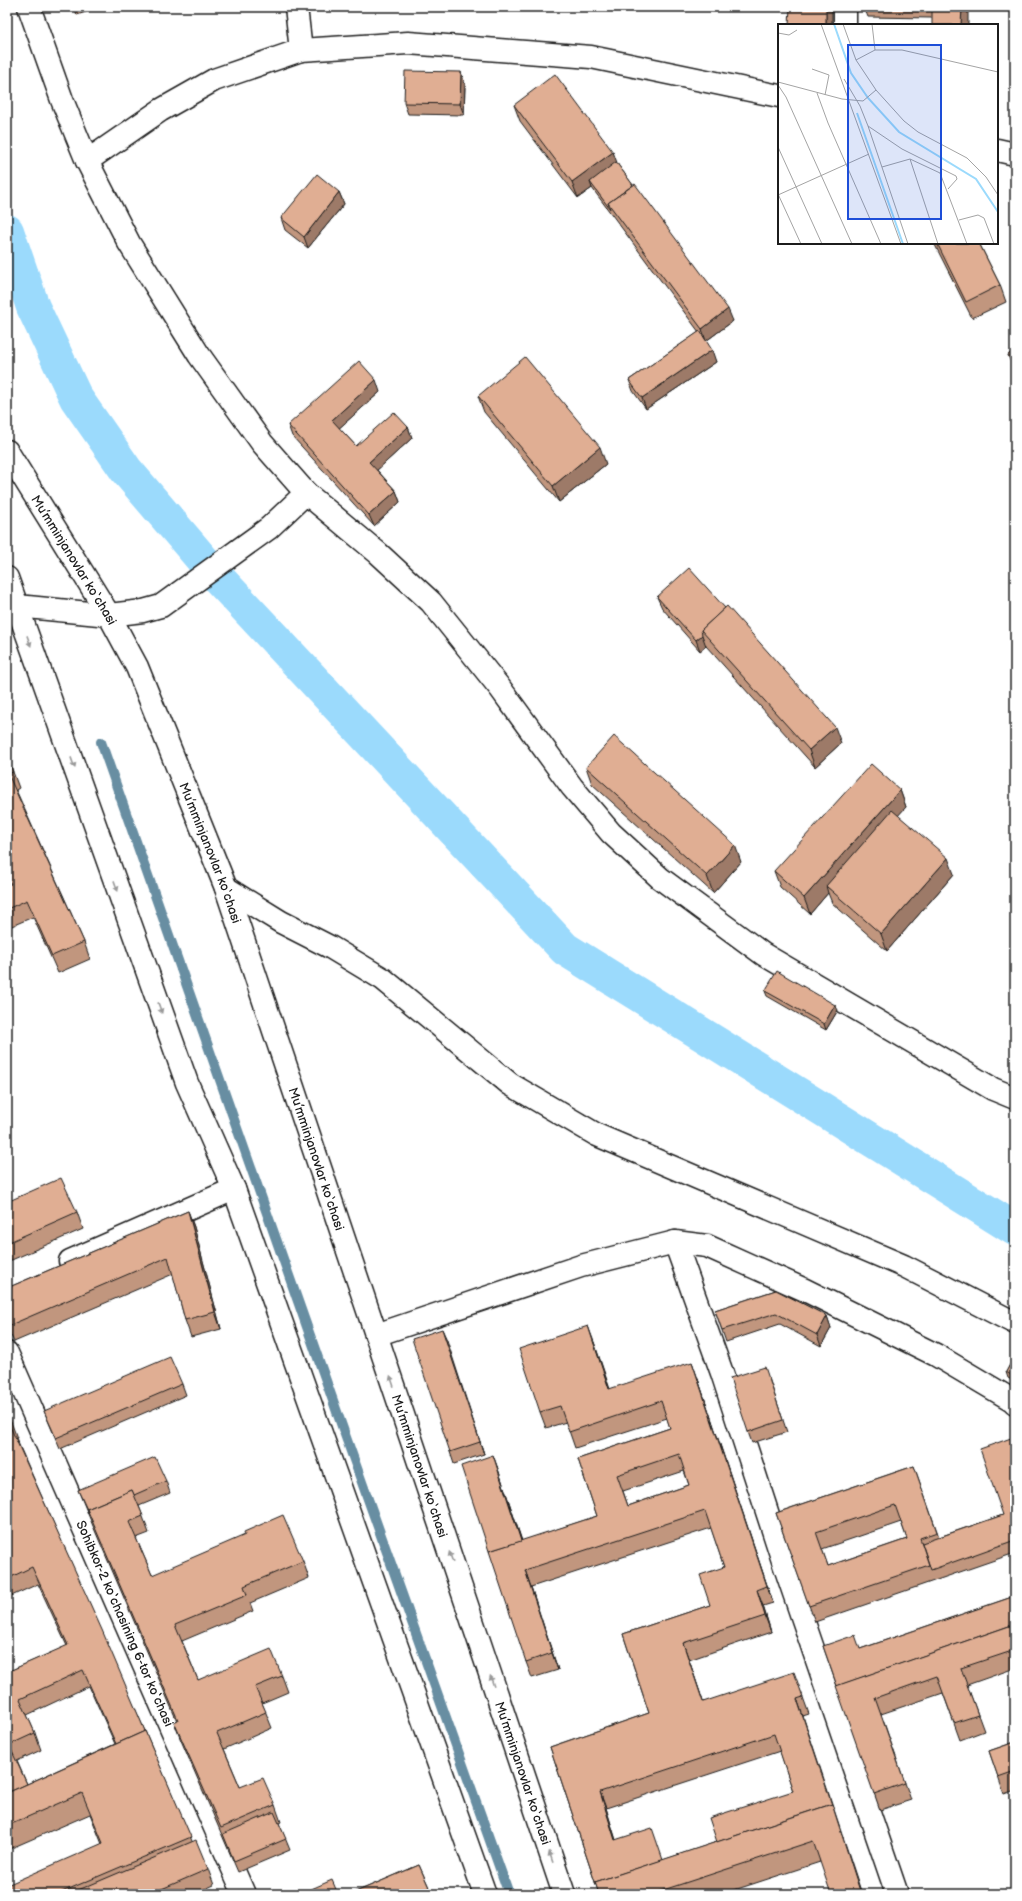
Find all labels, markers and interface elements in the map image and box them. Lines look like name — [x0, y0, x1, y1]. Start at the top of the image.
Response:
inset map — [778, 24, 998, 244]
street label: Mu’mminjanovlar ko‘chasi — [27, 492, 120, 628]
one-way arrow — [26, 635, 32, 647]
one-way arrow — [70, 758, 76, 770]
street label: Mu’mminjanovlar ko‘chasi — [175, 780, 244, 925]
one-way arrow — [114, 880, 120, 892]
one-way arrow — [157, 1003, 163, 1015]
street label: Mu’mminjanovlar ko‘chasi — [285, 1085, 347, 1233]
one-way arrow — [388, 1375, 394, 1387]
street label: Mu’mminjanovlar ko‘chasi — [388, 1393, 451, 1540]
street label: Sohibkor-2 ko‘chasining 6-tor ko‘chasi — [72, 1518, 177, 1729]
one-way arrow — [448, 1551, 454, 1563]
one-way arrow — [489, 1674, 495, 1686]
street label: Mu’mminjanovlar ko‘chasi — [491, 1700, 554, 1847]
one-way arrow — [548, 1851, 554, 1863]

